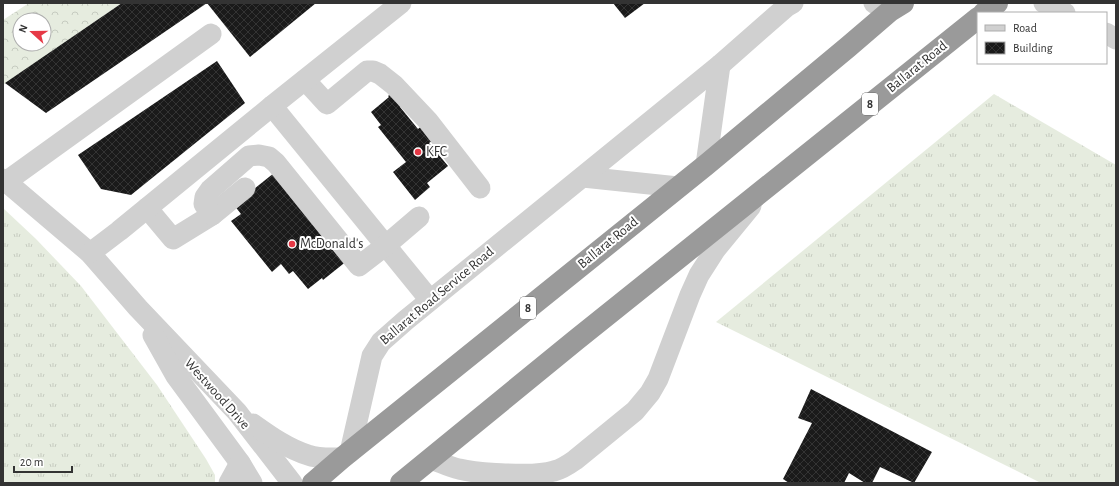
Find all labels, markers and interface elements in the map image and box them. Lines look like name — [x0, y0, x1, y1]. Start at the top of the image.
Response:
north arrow — [12, 12, 52, 52]
legend — [977, 12, 1107, 64]
text: Road — [1013, 22, 1037, 34]
text: N — [17, 23, 30, 34]
street label: Ballarat Road — [884, 39, 950, 95]
text: Building — [1013, 42, 1053, 54]
road number: 8 — [862, 93, 878, 115]
place label: KFC — [426, 145, 447, 159]
marker: KFC — [413, 147, 423, 157]
street label: Ballarat Road — [575, 215, 641, 271]
place label: McDonald's — [300, 237, 363, 251]
marker: McDonald's — [287, 239, 297, 249]
street label: Ballarat Road Service Road — [377, 244, 497, 348]
road number: 8 — [520, 297, 536, 319]
street label: Westwood Drive — [182, 356, 252, 432]
scale bar — [14, 448, 72, 474]
text: 20 m — [20, 456, 43, 468]

